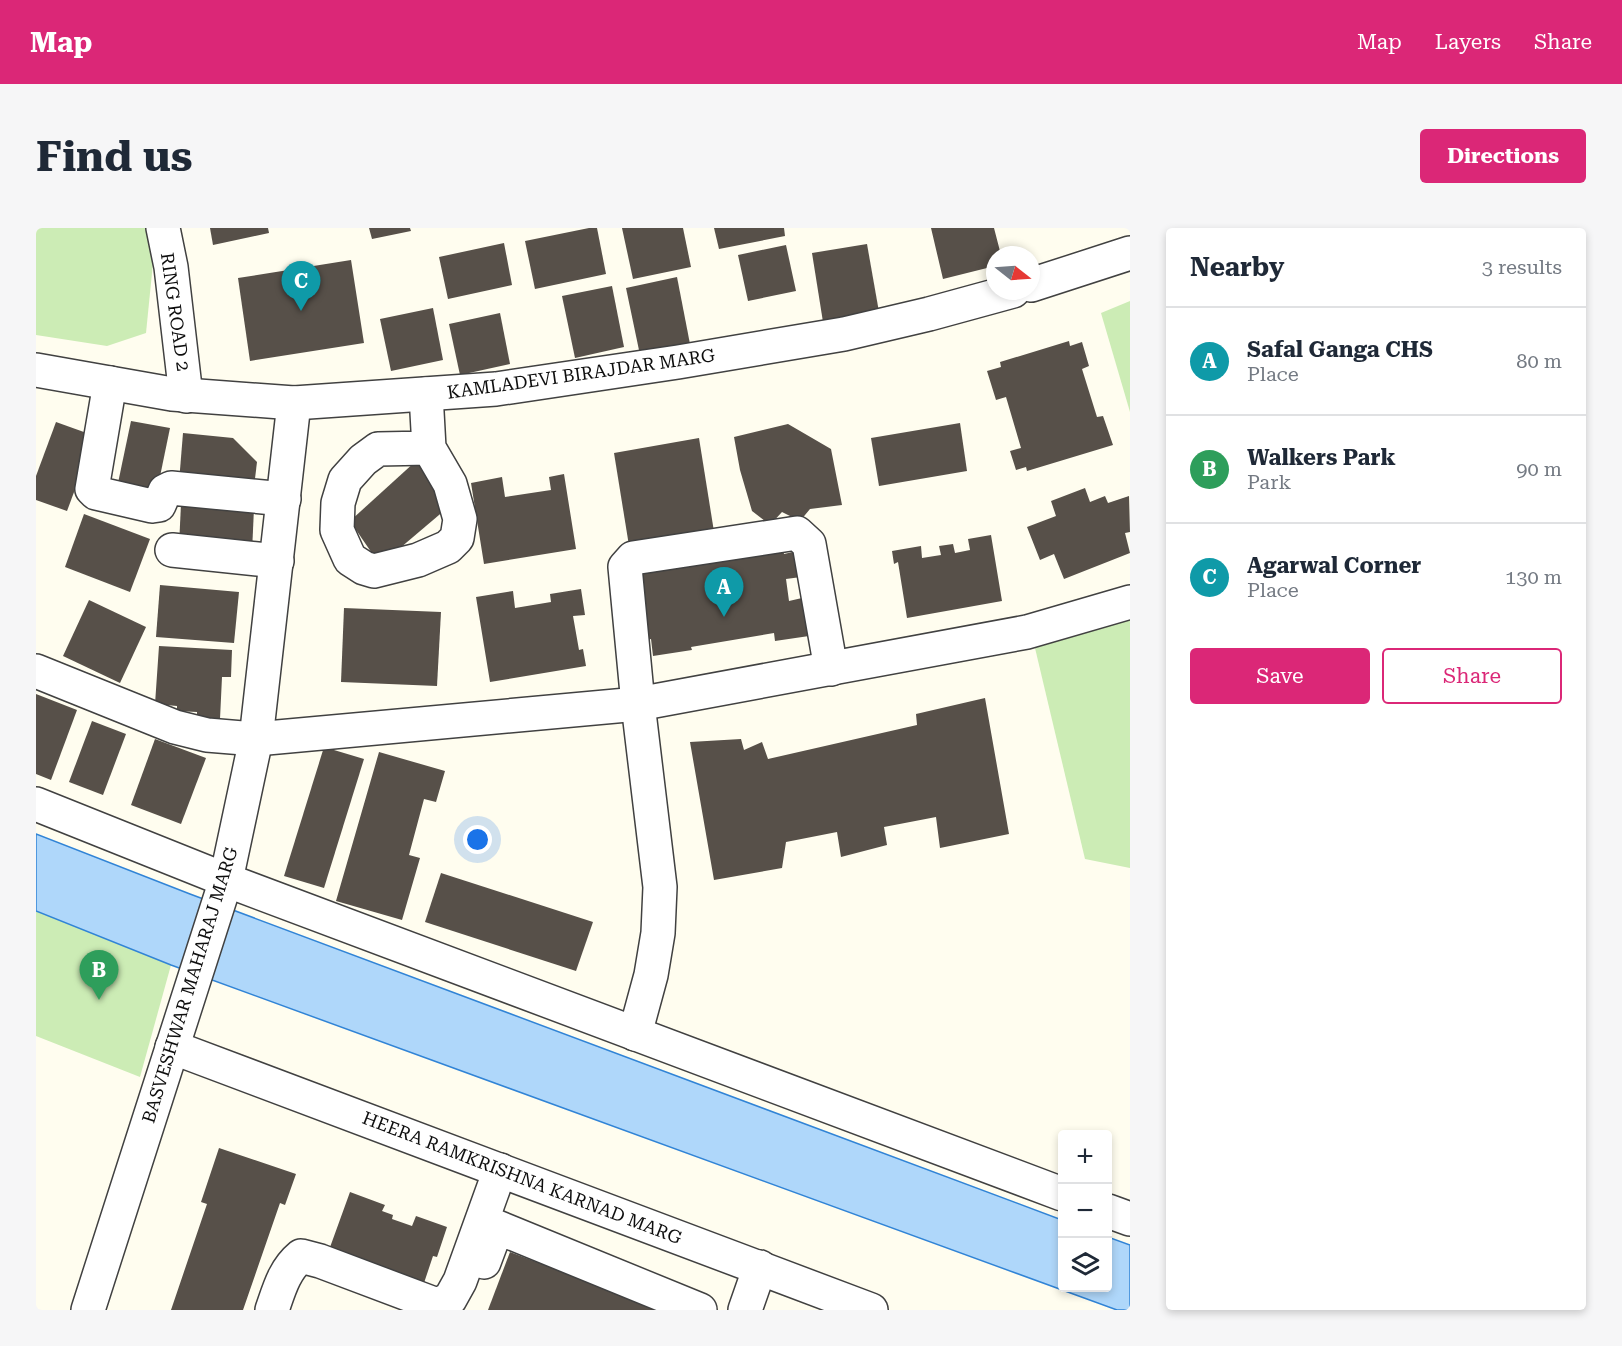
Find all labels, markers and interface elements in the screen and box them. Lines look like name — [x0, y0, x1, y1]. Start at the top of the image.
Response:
text: Map — [30, 26, 92, 59]
text: Map — [1357, 30, 1402, 54]
text: Layers — [1435, 30, 1501, 54]
text: Share — [1534, 30, 1592, 54]
button: Directions — [1420, 129, 1586, 183]
text: Find us — [36, 132, 193, 181]
north arrow — [986, 246, 1040, 300]
street label: RING ROAD 2 — [157, 251, 194, 373]
text: Nearby — [1190, 252, 1284, 282]
text: 3 results — [1482, 255, 1562, 279]
pin: C — [282, 262, 320, 311]
text: Safal Ganga CHS — [1247, 337, 1433, 362]
street label: KAMLADEVI BIRAJDAR MARG — [446, 344, 716, 403]
text: A — [1202, 349, 1217, 373]
text: 80 m — [1516, 349, 1562, 373]
text: Place — [1247, 362, 1299, 386]
text: Walkers Park — [1247, 445, 1396, 470]
text: B — [1202, 457, 1217, 481]
text: 90 m — [1516, 457, 1562, 481]
text: Park — [1247, 470, 1291, 494]
text: Agarwal Corner — [1247, 553, 1421, 578]
text: C — [1203, 565, 1217, 589]
text: 130 m — [1505, 565, 1562, 589]
pin: A — [704, 568, 744, 617]
text: Place — [1247, 578, 1299, 602]
button: Save — [1190, 648, 1370, 704]
button: Share — [1382, 648, 1562, 704]
your location — [463, 825, 492, 854]
street label: BASVESHWAR MAHARAJ MARG — [137, 844, 242, 1125]
pin: B — [80, 950, 118, 1000]
street label: HEERA RAMKRISHNA KARNAD MARG — [360, 1107, 685, 1248]
map controls — [1058, 1130, 1112, 1292]
button: + — [1058, 1130, 1112, 1184]
button: − — [1058, 1184, 1112, 1238]
button: layers — [1058, 1238, 1112, 1292]

